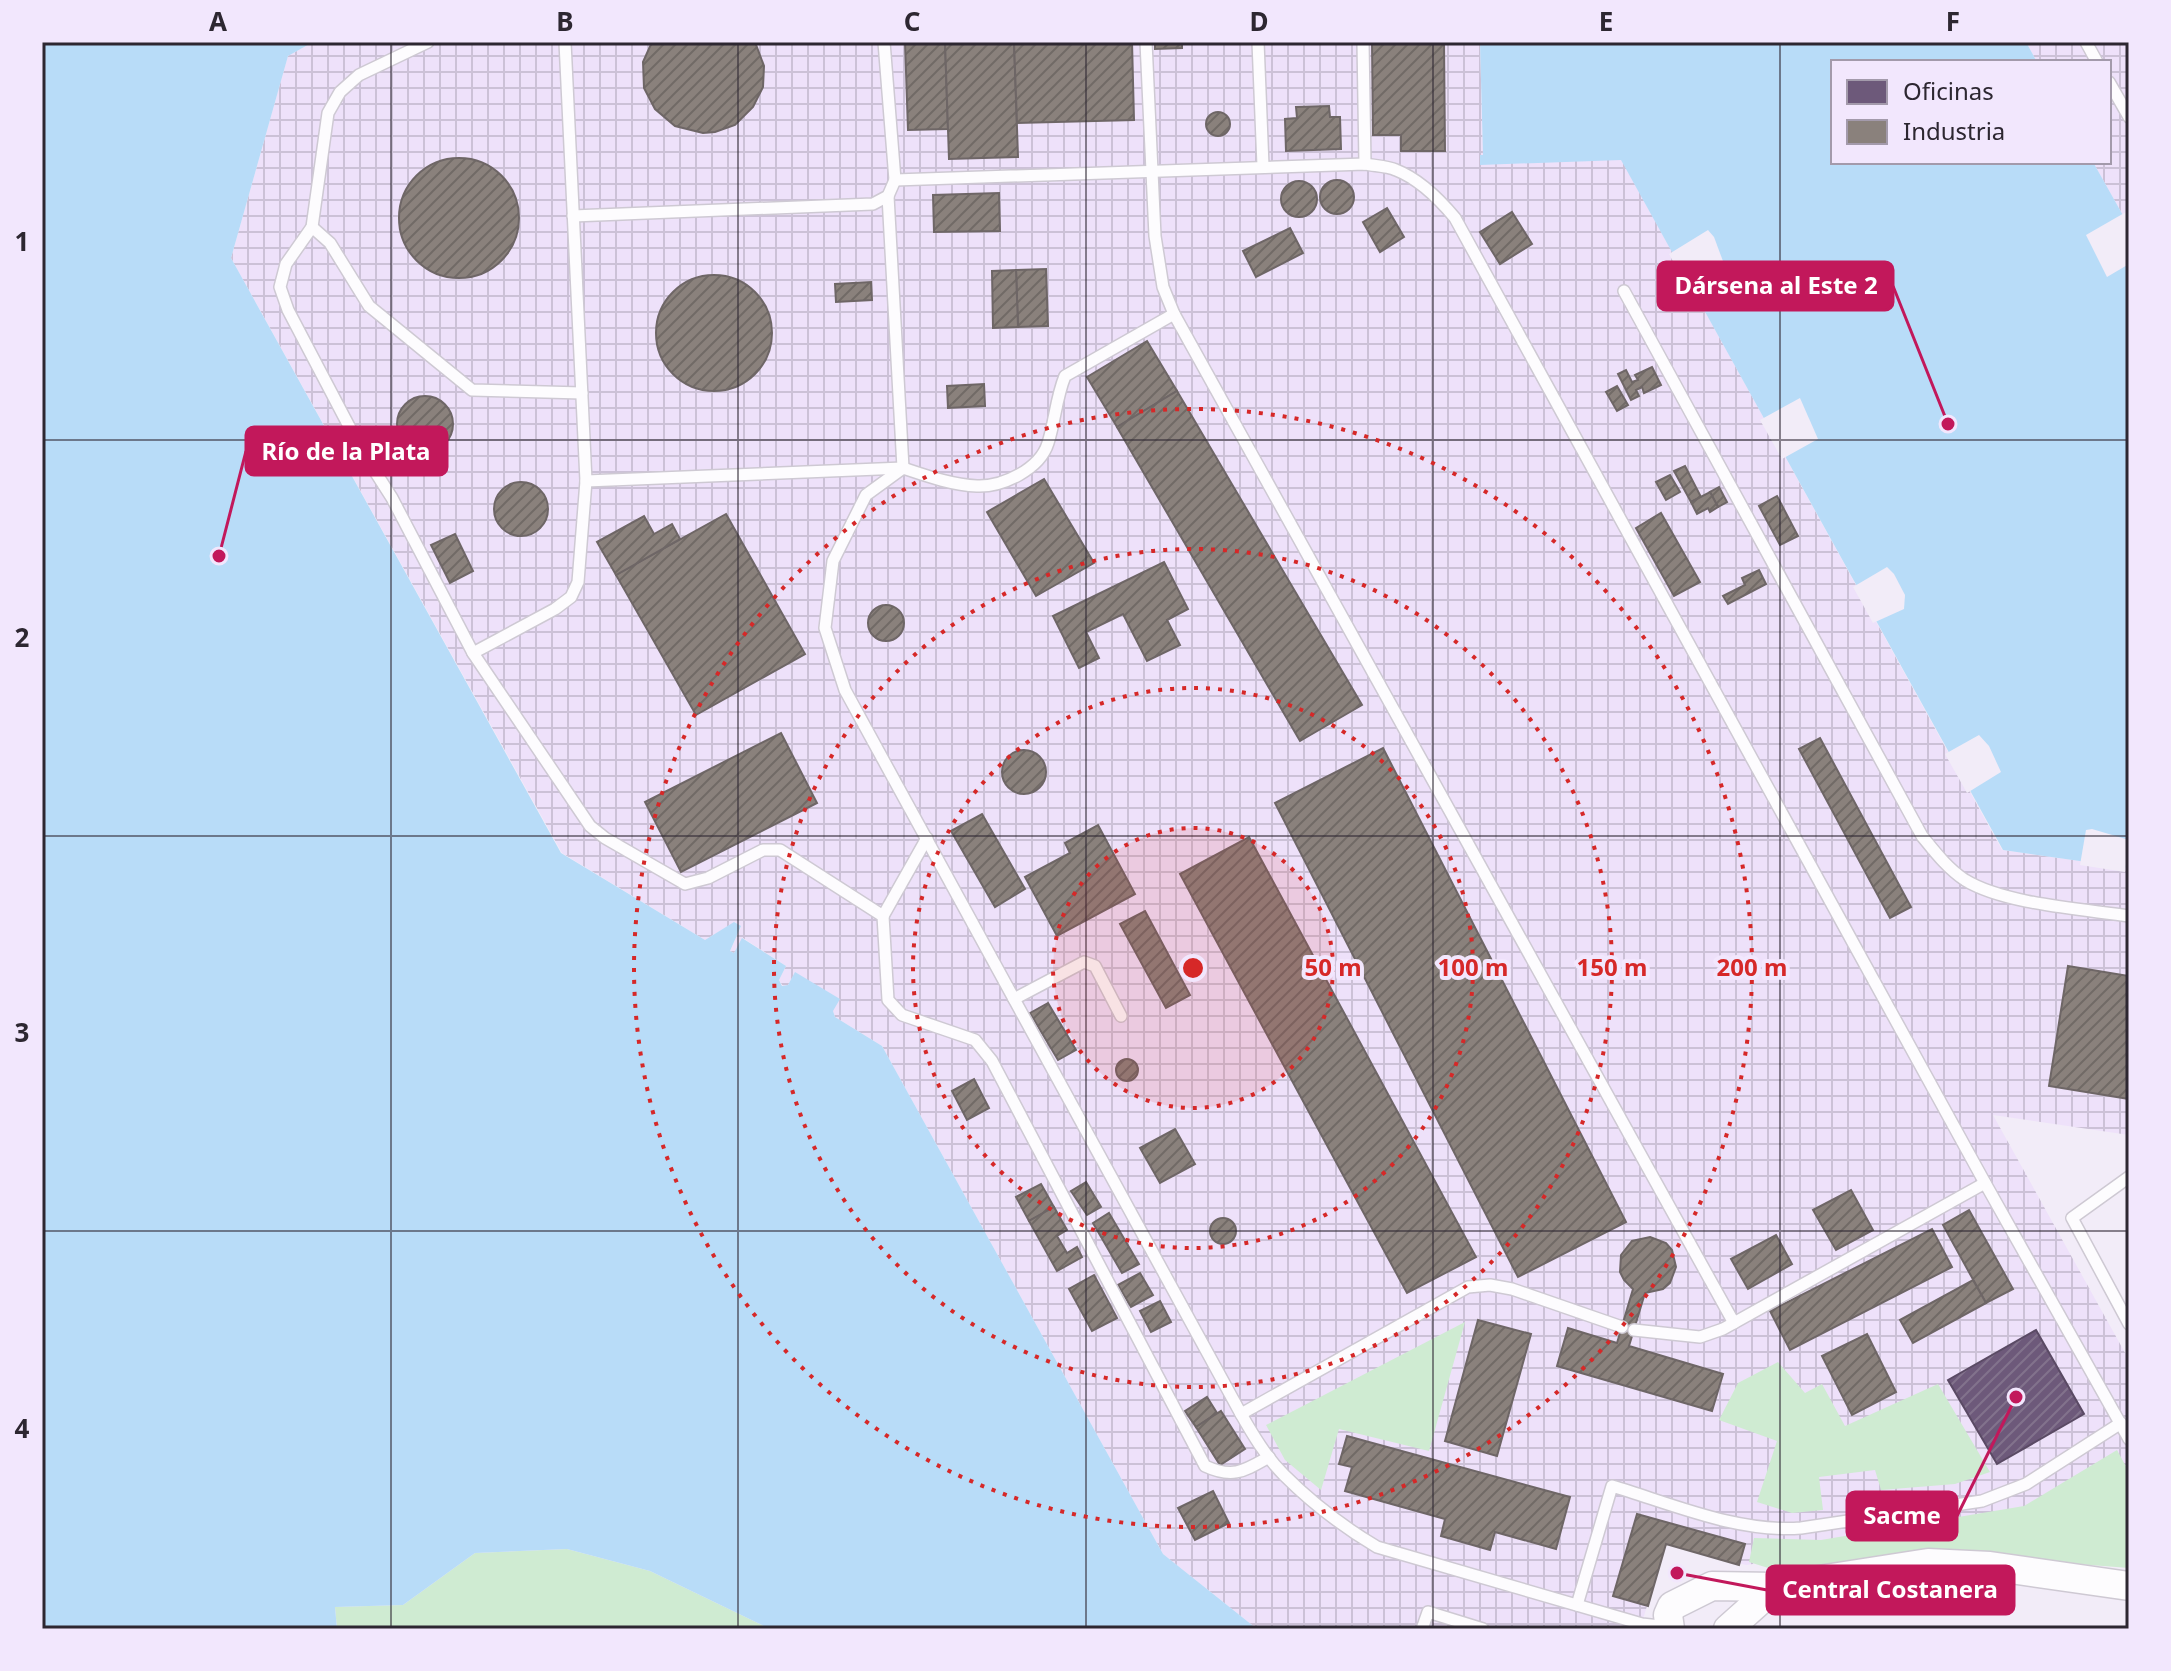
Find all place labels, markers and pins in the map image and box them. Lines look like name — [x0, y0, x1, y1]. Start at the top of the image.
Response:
callout: Dársena al Este 2 — [1658, 262, 1893, 310]
callout: Río de la Plata — [246, 427, 447, 475]
centre of rings — [1179, 954, 1207, 982]
callout: Sacme — [1847, 1492, 1957, 1540]
callout: Central Costanera — [1767, 1566, 2014, 1614]

